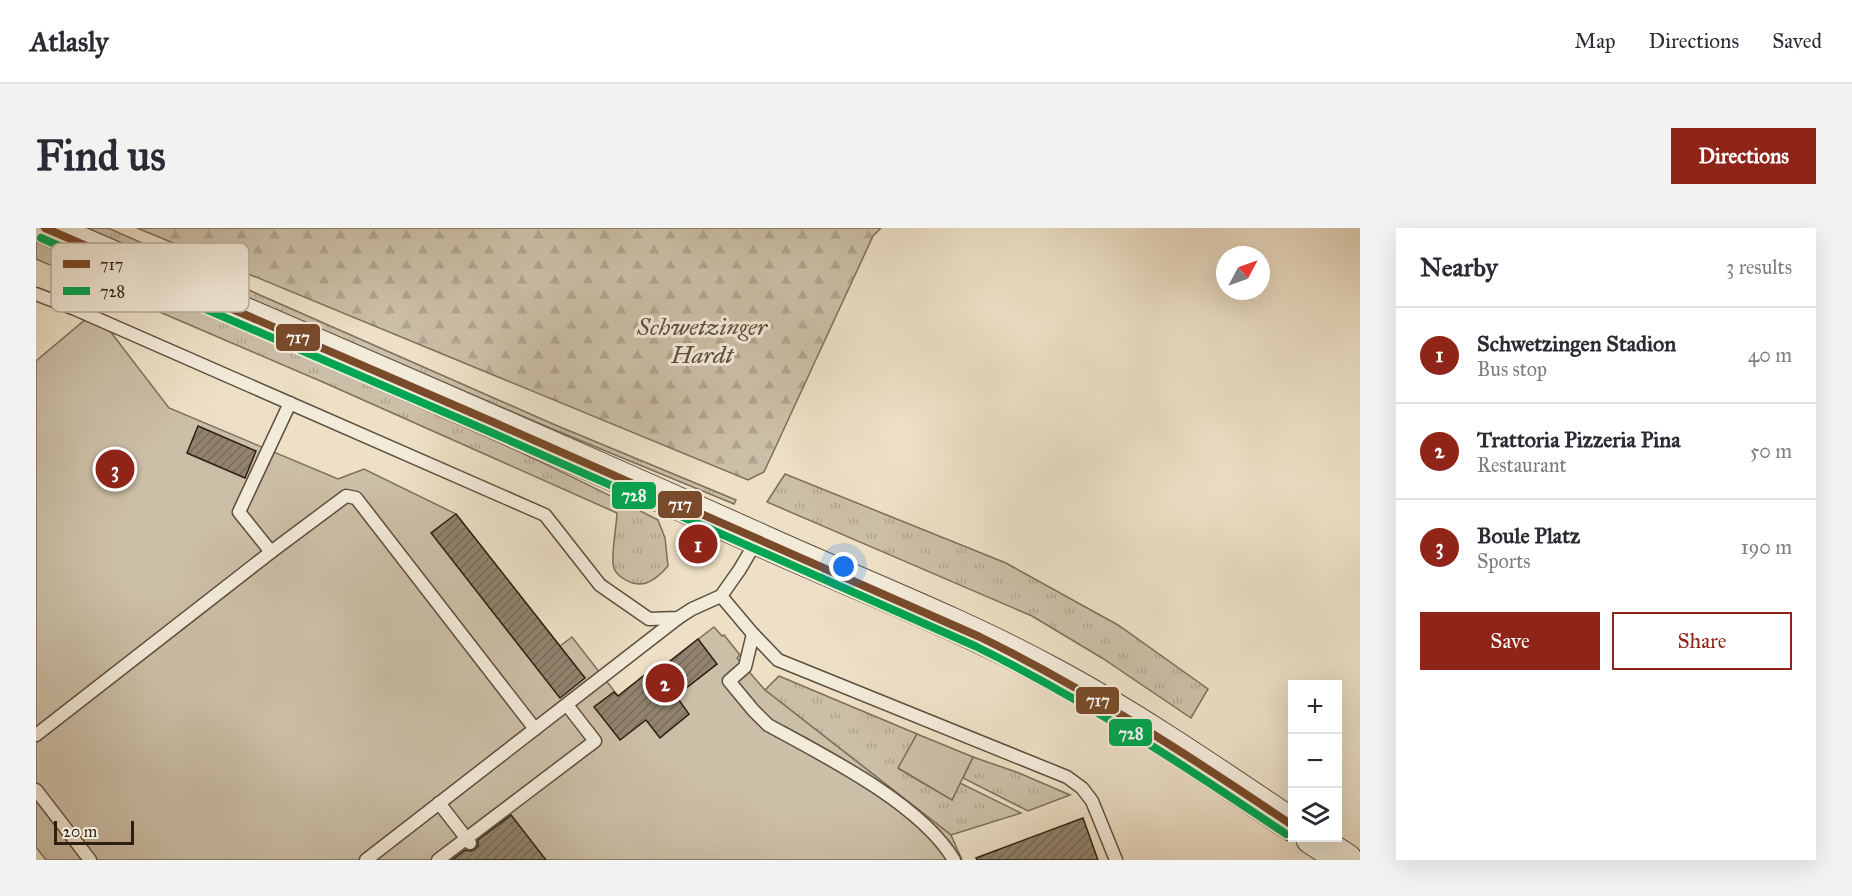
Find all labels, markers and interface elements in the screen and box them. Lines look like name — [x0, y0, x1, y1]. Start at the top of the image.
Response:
text: Atlasly — [30, 24, 108, 59]
text: Map — [1575, 28, 1616, 54]
text: Directions — [1649, 28, 1739, 54]
text: Saved — [1772, 28, 1822, 54]
button: Directions — [1671, 128, 1816, 184]
text: Find us — [36, 130, 166, 182]
legend — [51, 243, 249, 312]
north arrow — [1216, 246, 1270, 300]
text: Nearby — [1420, 251, 1498, 283]
text: 717 — [100, 255, 123, 274]
text: 3 results — [1726, 255, 1792, 279]
text: 728 — [100, 282, 125, 301]
park label: Schwetzinger Hardt — [636, 312, 769, 370]
line badge: 717 — [275, 323, 321, 352]
text: 717 — [286, 328, 310, 347]
text: Schwetzingen Stadion — [1477, 330, 1676, 357]
text: 1 — [1436, 343, 1443, 367]
text: 40 m — [1748, 343, 1792, 367]
text: Bus stop — [1477, 357, 1547, 381]
text: Trattoria Pizzeria Pina — [1477, 426, 1680, 453]
text: 2 — [1435, 439, 1444, 463]
text: 50 m — [1750, 439, 1792, 463]
pin: 3 — [96, 446, 134, 492]
text: Restaurant — [1477, 453, 1567, 477]
line badge: 728 — [611, 481, 657, 510]
text: 728 — [622, 486, 646, 505]
line badge: 717 — [657, 490, 703, 519]
text: 717 — [668, 495, 692, 514]
pin: 1 — [678, 522, 718, 566]
text: Boule Platz — [1477, 522, 1580, 549]
text: 3 — [1436, 535, 1444, 559]
text: 190 m — [1741, 535, 1792, 559]
text: Sports — [1477, 549, 1531, 573]
your location — [829, 552, 858, 581]
button: Save — [1420, 612, 1600, 670]
button: Share — [1612, 612, 1792, 670]
pin: 2 — [646, 660, 684, 706]
map controls — [1288, 680, 1342, 842]
button: + — [1288, 680, 1342, 734]
line badge: 717 — [1075, 686, 1120, 715]
text: 717 — [1086, 691, 1110, 710]
line badge: 728 — [1108, 718, 1153, 747]
text: 728 — [1119, 724, 1143, 743]
button: − — [1288, 734, 1342, 788]
button: layers — [1288, 788, 1342, 842]
scale bar — [54, 818, 134, 846]
text: 20 m — [63, 822, 97, 841]

